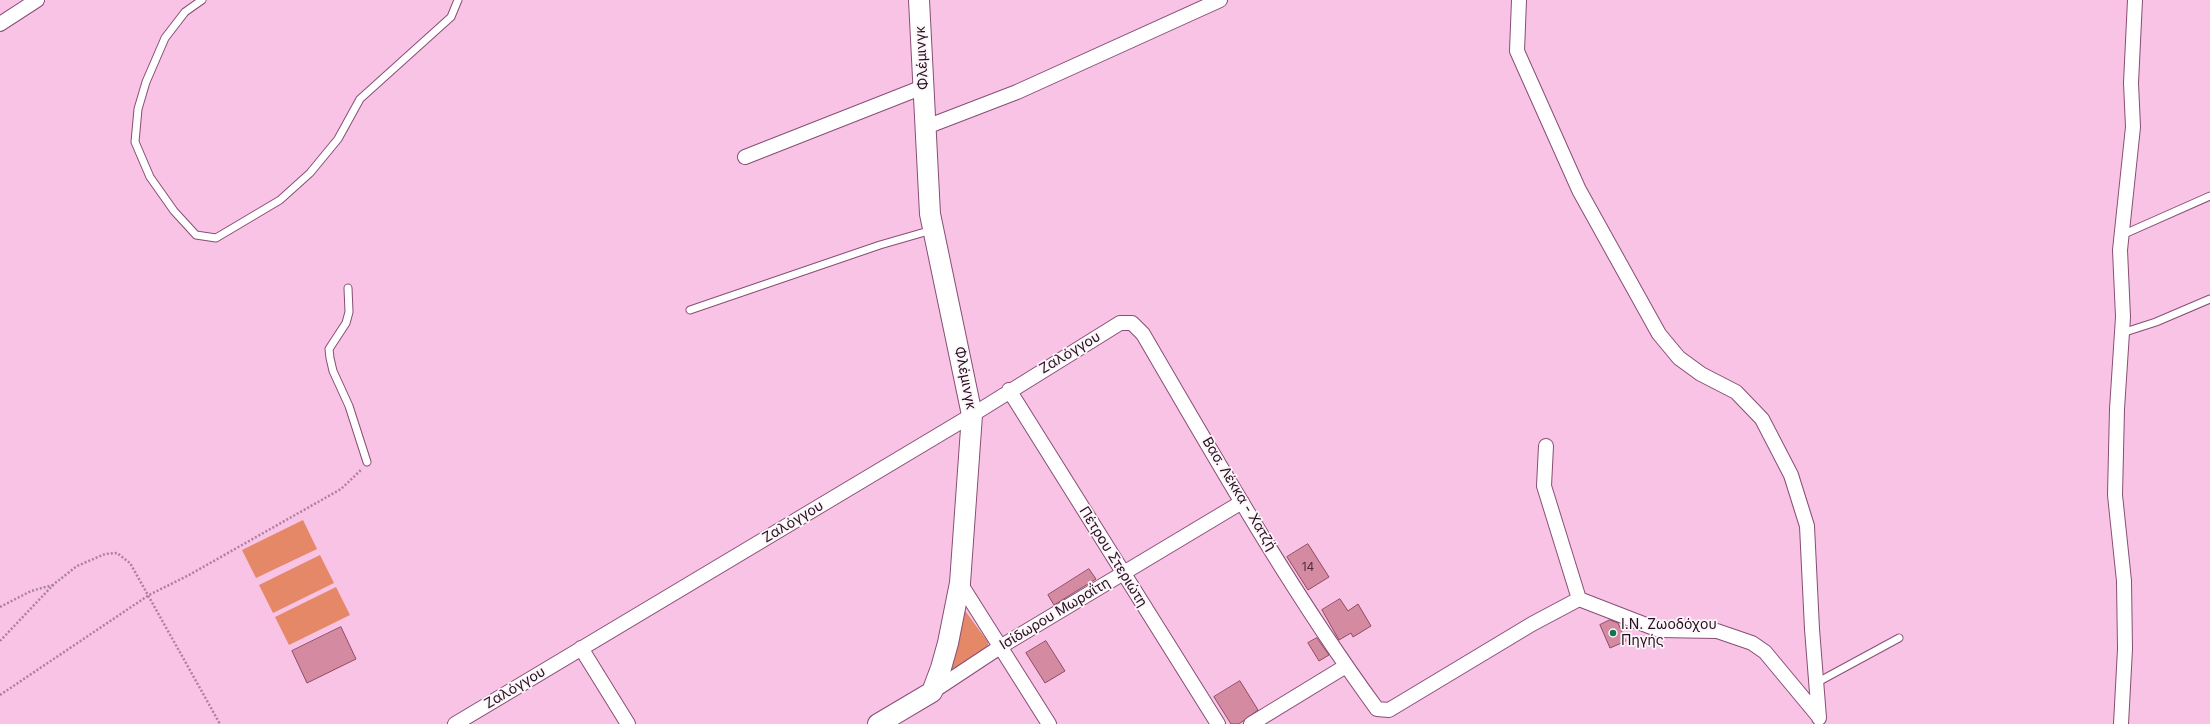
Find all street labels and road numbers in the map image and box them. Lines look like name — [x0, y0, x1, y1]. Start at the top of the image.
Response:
street label: Φλέμινγκ — [912, 26, 932, 90]
street label: Ζαλόγγου — [1037, 328, 1103, 378]
street label: Φλέμινγκ — [951, 345, 979, 411]
street label: Βασ. Λέκκα - Χατζή — [1198, 434, 1280, 554]
street label: Ζαλόγγου — [760, 497, 826, 547]
street label: Πέτρου Στεριώτη — [1075, 504, 1151, 610]
street label: Ισίδωρου Μωραΐτη — [997, 574, 1113, 654]
street label: Ζαλόγγου — [482, 663, 548, 713]

